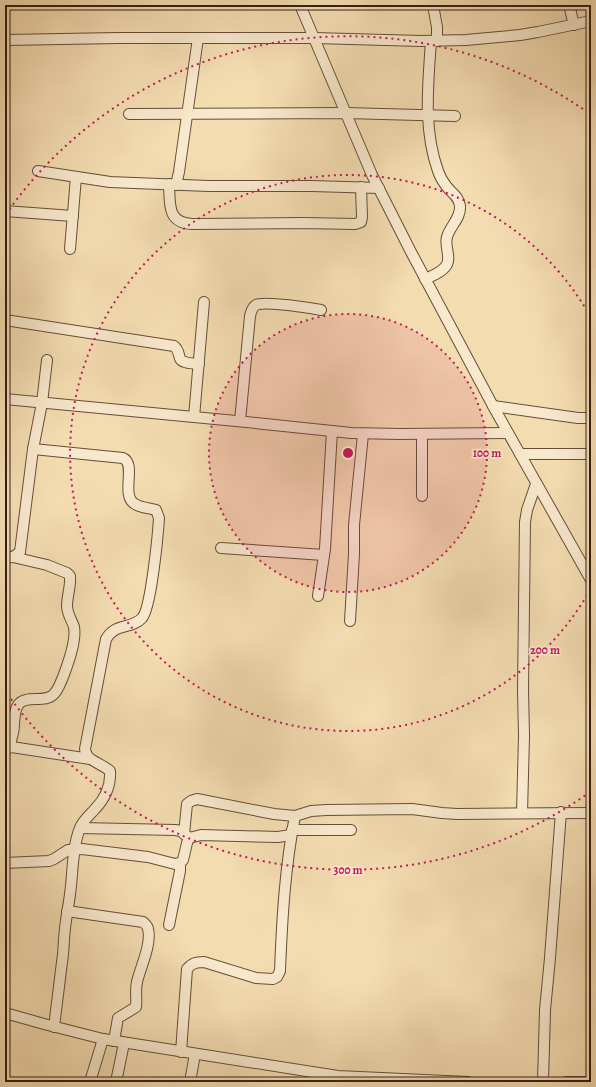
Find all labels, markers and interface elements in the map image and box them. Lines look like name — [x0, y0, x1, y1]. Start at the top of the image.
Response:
text: 100 m — [473, 445, 501, 461]
centre of rings — [341, 446, 355, 460]
text: 200 m — [530, 642, 560, 658]
text: 300 m — [333, 862, 363, 878]

